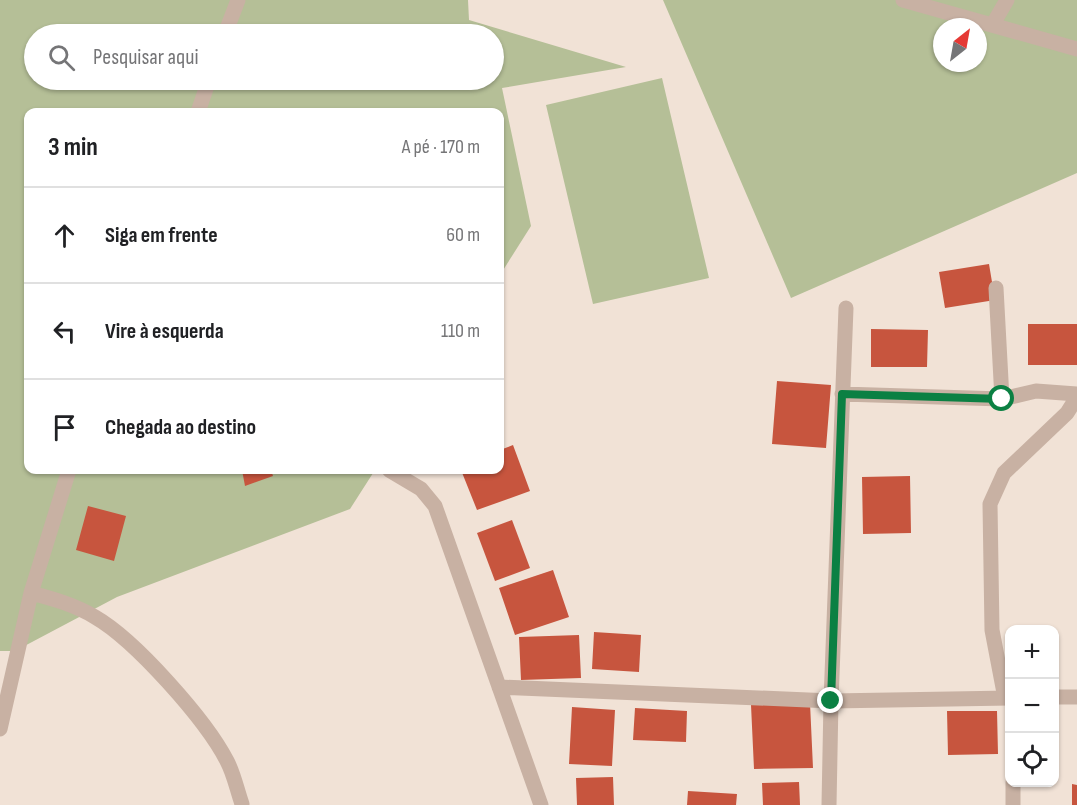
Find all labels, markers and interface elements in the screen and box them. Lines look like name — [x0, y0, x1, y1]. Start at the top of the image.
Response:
north arrow — [933, 18, 987, 72]
search box — [24, 24, 504, 90]
icon: search — [45, 41, 78, 74]
text: Pesquisar aqui — [93, 44, 198, 71]
text: 3 min — [48, 132, 98, 163]
text: A pé · 170 m — [402, 135, 480, 159]
icon: ahead — [48, 219, 81, 252]
text: Siga em frente — [105, 222, 218, 249]
text: 60 m — [446, 223, 480, 247]
icon: left — [48, 315, 81, 348]
text: Vire à esquerda — [105, 318, 224, 345]
text: 110 m — [441, 319, 480, 343]
route start — [988, 385, 1014, 411]
icon: arrive — [48, 411, 81, 444]
text: Chegada ao destino — [105, 414, 256, 441]
map controls — [1005, 625, 1059, 787]
button: + — [1005, 625, 1059, 679]
button: − — [1005, 679, 1059, 733]
route end — [817, 687, 843, 713]
button: locate — [1005, 733, 1059, 787]

